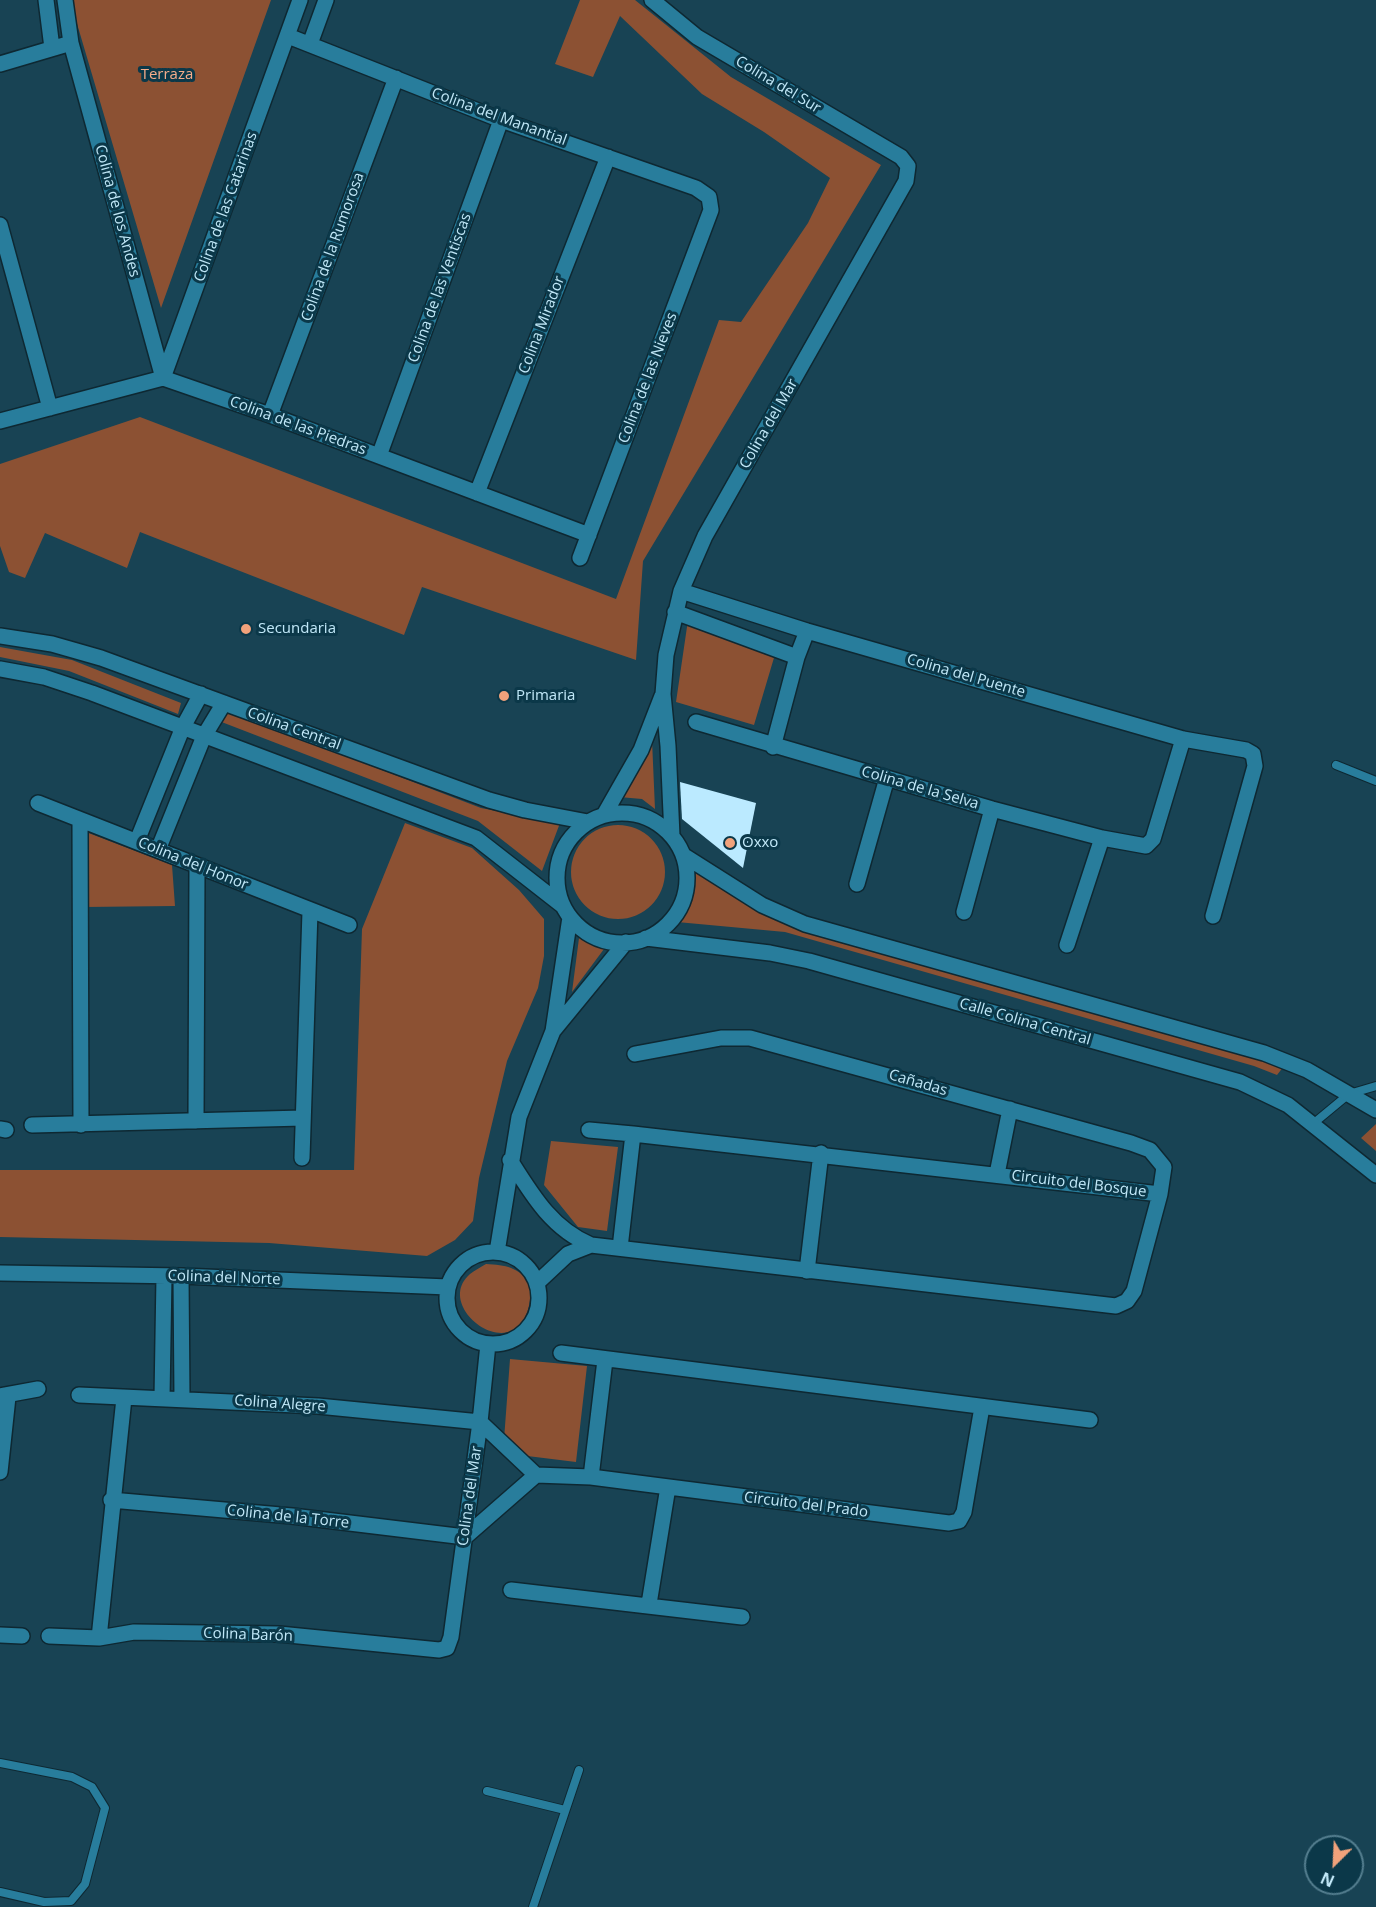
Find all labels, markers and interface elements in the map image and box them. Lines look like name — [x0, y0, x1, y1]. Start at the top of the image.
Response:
street label: Colina del Sur — [732, 52, 824, 118]
park label: Terraza — [141, 66, 193, 84]
street label: Colina del Manantial — [429, 84, 569, 150]
street label: Colina de las Catarinas — [190, 130, 262, 284]
street label: Colina de los Andes — [91, 143, 143, 279]
street label: Colina de la Rumorosa — [298, 170, 368, 324]
street label: Colina de las Ventiscas — [405, 211, 475, 365]
street label: Colina Mirador — [515, 273, 569, 377]
street label: Colina de las Nieves — [615, 310, 681, 446]
street label: Colina del Mar — [736, 376, 802, 472]
street label: Colina de las Piedras — [227, 393, 369, 459]
place label: Secundaria — [258, 620, 336, 638]
marker: Secundaria — [239, 622, 253, 636]
street label: Colina del Puente — [905, 650, 1027, 702]
place label: Primaria — [516, 687, 575, 705]
marker: Primaria — [497, 689, 511, 703]
street label: Colina Central — [245, 704, 343, 754]
street label: Colina de la Selva — [859, 763, 981, 813]
street label: Colina del Honor — [135, 834, 251, 894]
place label: Oxxo — [742, 834, 778, 852]
marker: Oxxo — [723, 836, 737, 850]
street label: Calle Colina Central — [957, 995, 1093, 1049]
street label: Cañadas — [887, 1066, 949, 1100]
street label: Circuito del Bosque — [1011, 1167, 1147, 1201]
street label: Colina del Norte — [167, 1267, 281, 1289]
street label: Colina Alegre — [234, 1392, 326, 1416]
street label: Colina del Mar — [454, 1445, 486, 1547]
street label: Circuito del Prado — [743, 1488, 869, 1522]
street label: Colina de la Torre — [226, 1502, 350, 1532]
street label: Colina Barón — [203, 1624, 293, 1646]
north arrow — [1304, 1835, 1364, 1895]
text: N — [1317, 1867, 1338, 1892]

